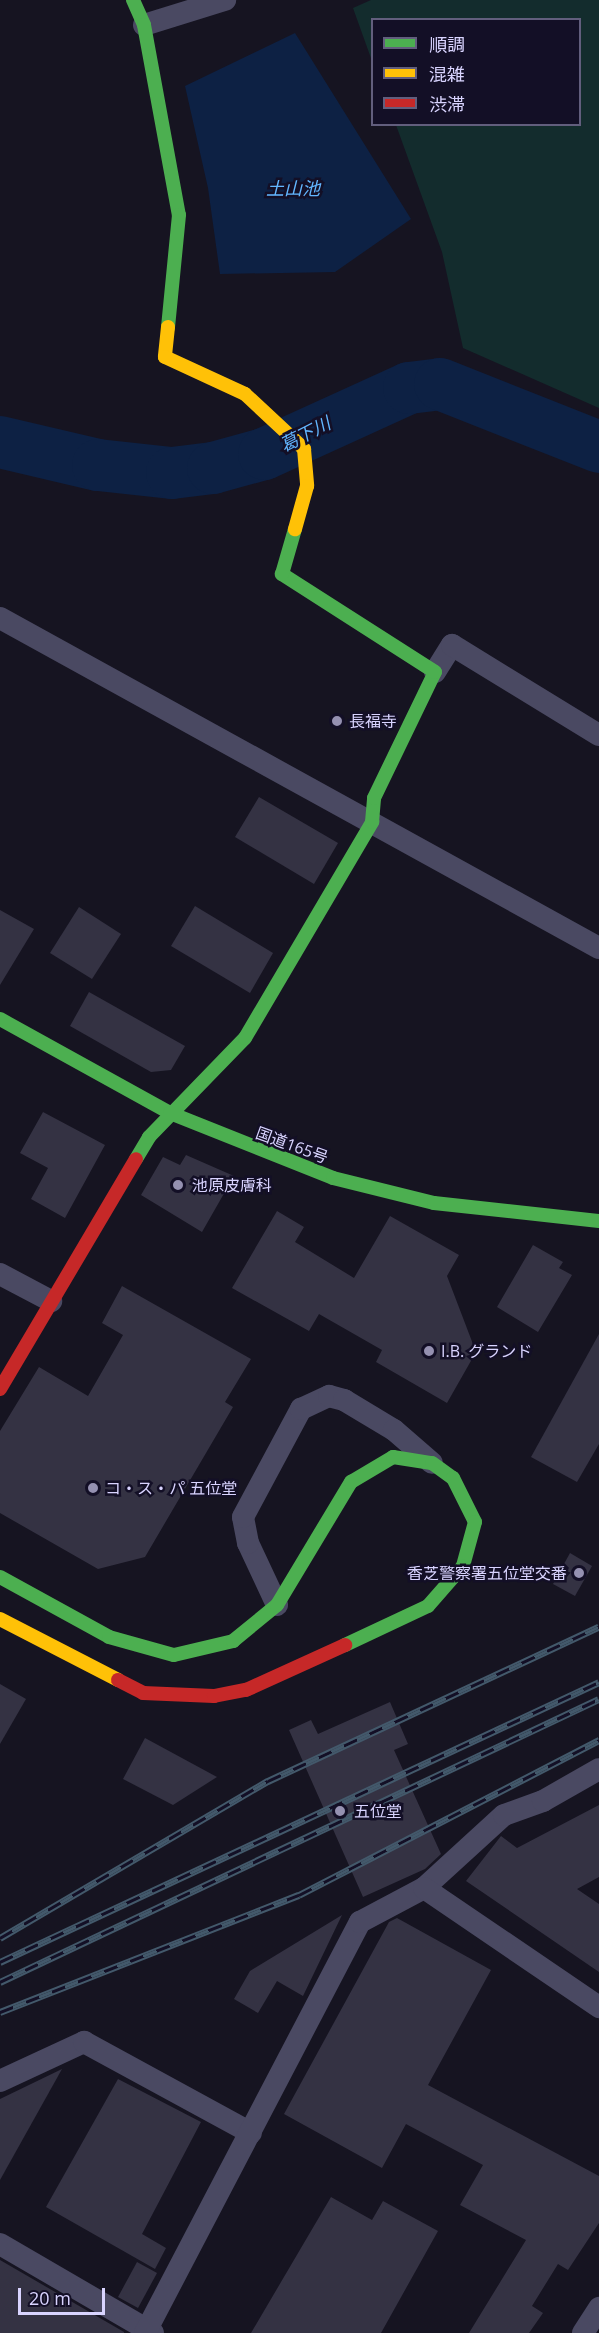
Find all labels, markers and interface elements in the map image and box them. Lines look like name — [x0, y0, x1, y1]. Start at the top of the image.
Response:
legend — [371, 18, 581, 126]
text: 順調 — [429, 32, 465, 56]
text: 混雑 — [429, 62, 465, 86]
text: 渋滞 — [429, 92, 465, 116]
water label: 土山池 — [266, 177, 320, 199]
water label: 葛下川 — [276, 412, 334, 456]
place label: 長福寺 — [349, 711, 397, 731]
marker: 長福寺 — [330, 714, 344, 728]
street label: 国道165号 — [253, 1123, 331, 1167]
place label: 池原皮膚科 — [192, 1175, 272, 1195]
marker: 池原皮膚科 — [169, 1176, 187, 1194]
place label: I.B. グランド — [441, 1341, 532, 1361]
marker: I.B. グランド — [422, 1344, 436, 1358]
place label: コ・ス・パ 五位堂 — [105, 1478, 237, 1498]
marker: コ・ス・パ 五位堂 — [86, 1481, 100, 1495]
place label: 香芝警察署五位堂交番 — [407, 1563, 567, 1583]
marker: 香芝警察署五位堂交番 — [572, 1566, 586, 1580]
place label: 五位堂 — [354, 1801, 402, 1821]
marker: 五位堂 — [331, 1802, 349, 1820]
scale bar — [21, 2276, 108, 2314]
text: 20 m — [29, 2286, 71, 2310]

